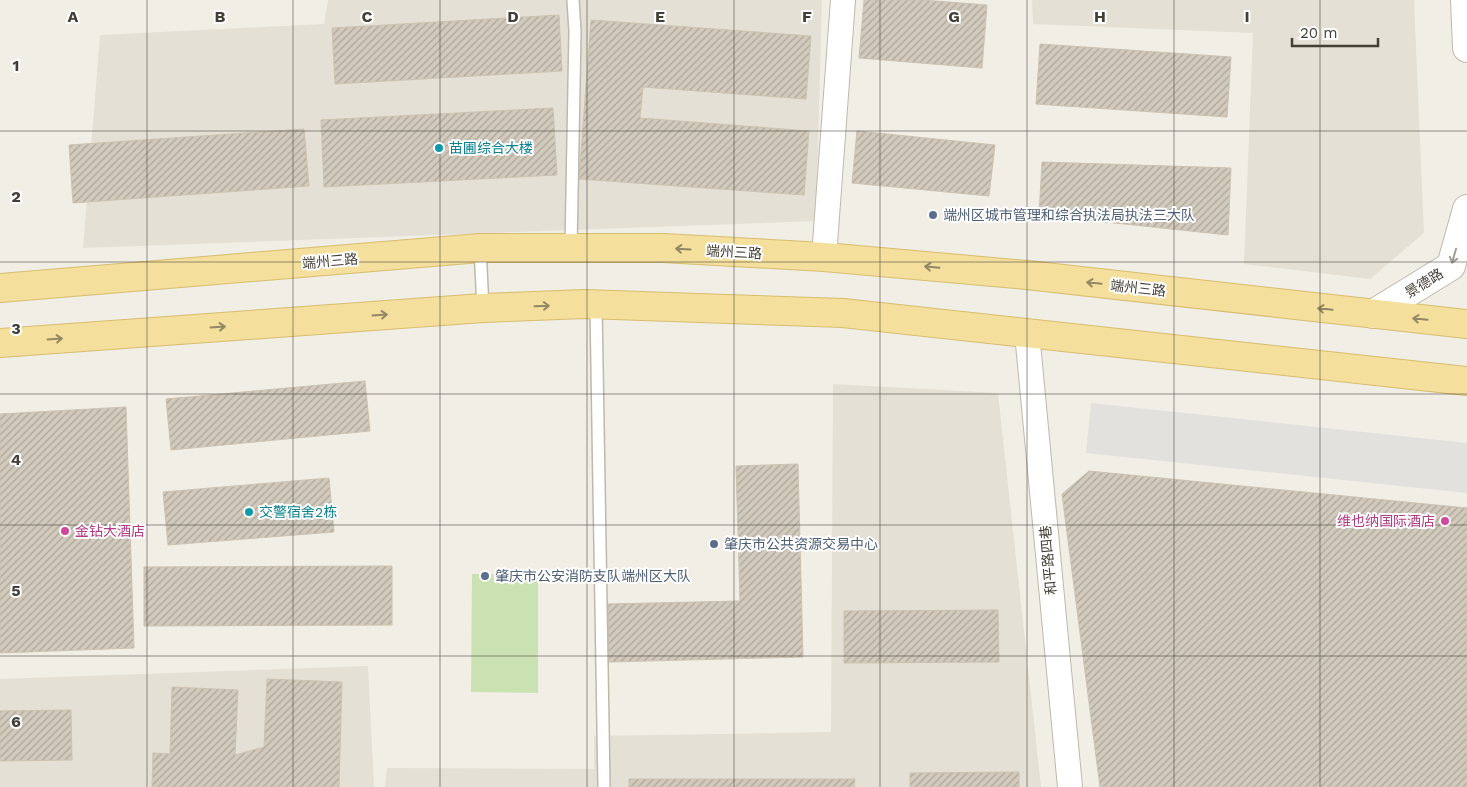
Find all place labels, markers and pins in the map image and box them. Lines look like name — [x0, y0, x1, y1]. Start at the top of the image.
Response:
place label: 苗圃综合大楼 — [449, 140, 533, 156]
marker: 苗圃综合大楼 — [433, 142, 445, 154]
place label: 端州区城市管理和综合执法局执法三大队 — [943, 207, 1195, 223]
marker: 端州区城市管理和综合执法局执法三大队 — [927, 209, 939, 221]
place label: 交警宿舍2栋 — [259, 504, 337, 520]
marker: 交警宿舍2栋 — [243, 506, 255, 518]
place label: 维也纳国际酒店 — [1337, 513, 1435, 529]
marker: 维也纳国际酒店 — [1439, 515, 1451, 527]
place label: 金钻大酒店 — [75, 523, 145, 539]
marker: 金钻大酒店 — [59, 525, 71, 537]
place label: 肇庆市公共资源交易中心 — [724, 536, 878, 552]
marker: 肇庆市公共资源交易中心 — [708, 538, 720, 550]
place label: 肇庆市公安消防支队端州区大队 — [495, 568, 691, 584]
marker: 肇庆市公安消防支队端州区大队 — [479, 570, 491, 582]

